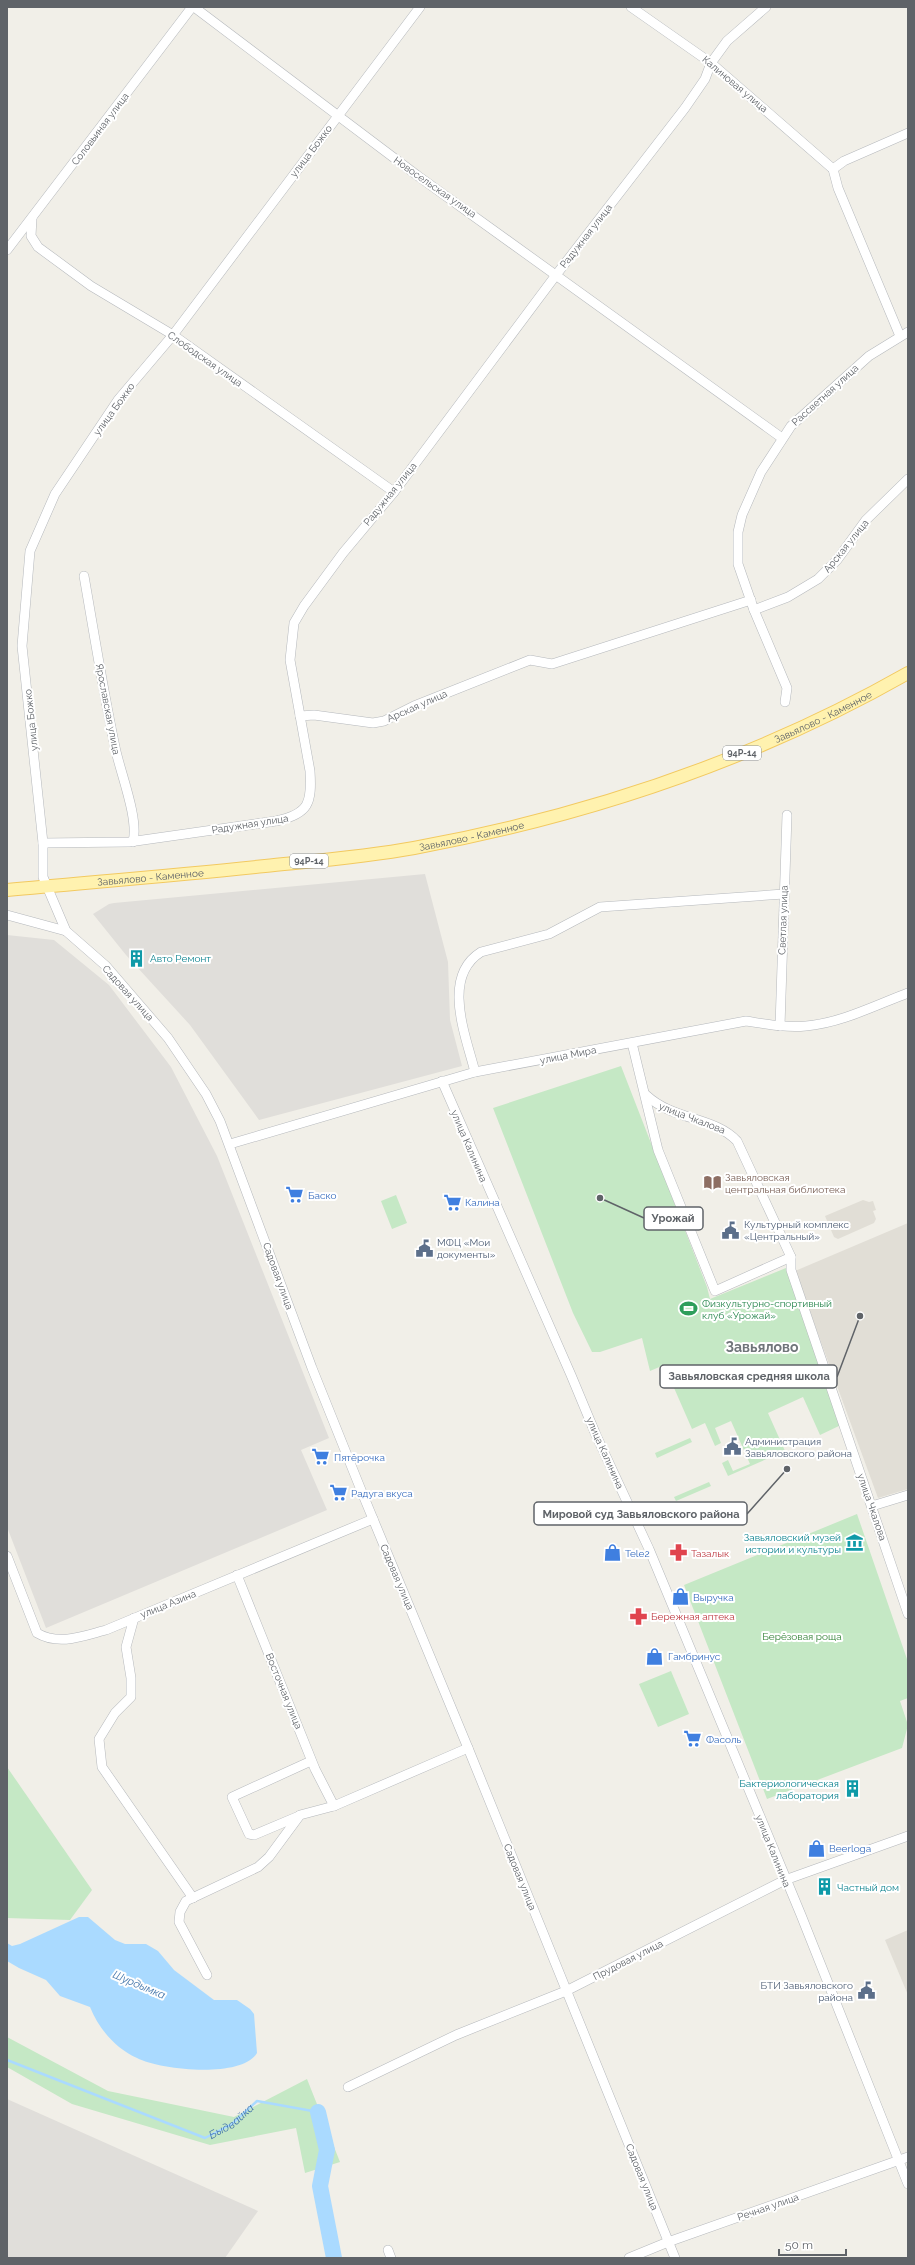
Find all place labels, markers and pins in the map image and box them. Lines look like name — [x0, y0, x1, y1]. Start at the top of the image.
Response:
building icon: Авто Ремонт — [127, 948, 147, 968]
place label: Авто Ремонт — [150, 953, 211, 964]
place label: Завьяловская центральная библиотека — [725, 1172, 845, 1195]
library icon: Завьяловская центральная библиотека — [702, 1173, 722, 1193]
supermarket icon: Баско — [285, 1185, 305, 1205]
place label: Баско — [308, 1190, 336, 1201]
supermarket icon: Калина — [442, 1192, 462, 1212]
place label: Калина — [465, 1197, 500, 1208]
callout: Урожай — [644, 1207, 703, 1230]
place label: Культурный комплекс «Центральный» — [744, 1219, 849, 1242]
public building icon: Культурный комплекс «Центральный» — [721, 1220, 741, 1240]
place label: МФЦ «Мои документы» — [437, 1237, 496, 1260]
public building icon: МФЦ «Мои документы» — [414, 1238, 434, 1258]
place label: Физкультурно-спортивный клуб «Урожай» — [702, 1298, 832, 1321]
sports icon: Физкультурно-спортивный клуб «Урожай» — [679, 1299, 699, 1319]
callout: Завьяловская средняя школа — [660, 1365, 837, 1388]
place label: Администрация Завьяловского района — [745, 1436, 852, 1459]
public building icon: Администрация Завьяловского района — [722, 1437, 742, 1457]
supermarket icon: Пятёрочка — [311, 1447, 331, 1467]
place label: Пятёрочка — [334, 1452, 385, 1463]
supermarket icon: Радуга вкуса — [328, 1483, 348, 1503]
place label: Радуга вкуса — [351, 1488, 413, 1499]
callout: Мировой суд Завьяловского района — [534, 1502, 747, 1525]
place label: Завьяловский музей истории и культуры — [744, 1532, 841, 1555]
museum icon: Завьяловский музей истории и культуры — [844, 1533, 864, 1553]
shop icon: Tele2 — [602, 1543, 622, 1563]
pharmacy icon: Тазалык — [668, 1543, 688, 1563]
place label: Tele2 — [625, 1548, 650, 1559]
place label: Тазалык — [691, 1548, 729, 1559]
shop icon: Выручка — [670, 1587, 690, 1607]
place label: Выручка — [693, 1592, 734, 1603]
pharmacy icon: Бережная аптека — [628, 1606, 648, 1626]
place label: Бережная аптека — [651, 1611, 735, 1622]
shop icon: Гамбринус — [645, 1646, 665, 1666]
place label: Гамбринус — [668, 1651, 721, 1662]
supermarket icon: Фасоль — [683, 1729, 703, 1749]
place label: Фасоль — [706, 1734, 742, 1745]
place label: Бактериологическая лаборатория — [739, 1778, 839, 1801]
building icon: Бактериологическая лаборатория — [842, 1779, 862, 1799]
shop icon: Beerloga — [806, 1838, 826, 1858]
place label: Beerloga — [829, 1843, 871, 1854]
building icon: Частный дом — [814, 1877, 834, 1897]
place label: Частный дом — [837, 1882, 899, 1893]
place label: БТИ Завьяловского района — [761, 1980, 853, 2003]
public building icon: БТИ Завьяловского района — [856, 1981, 876, 2001]

